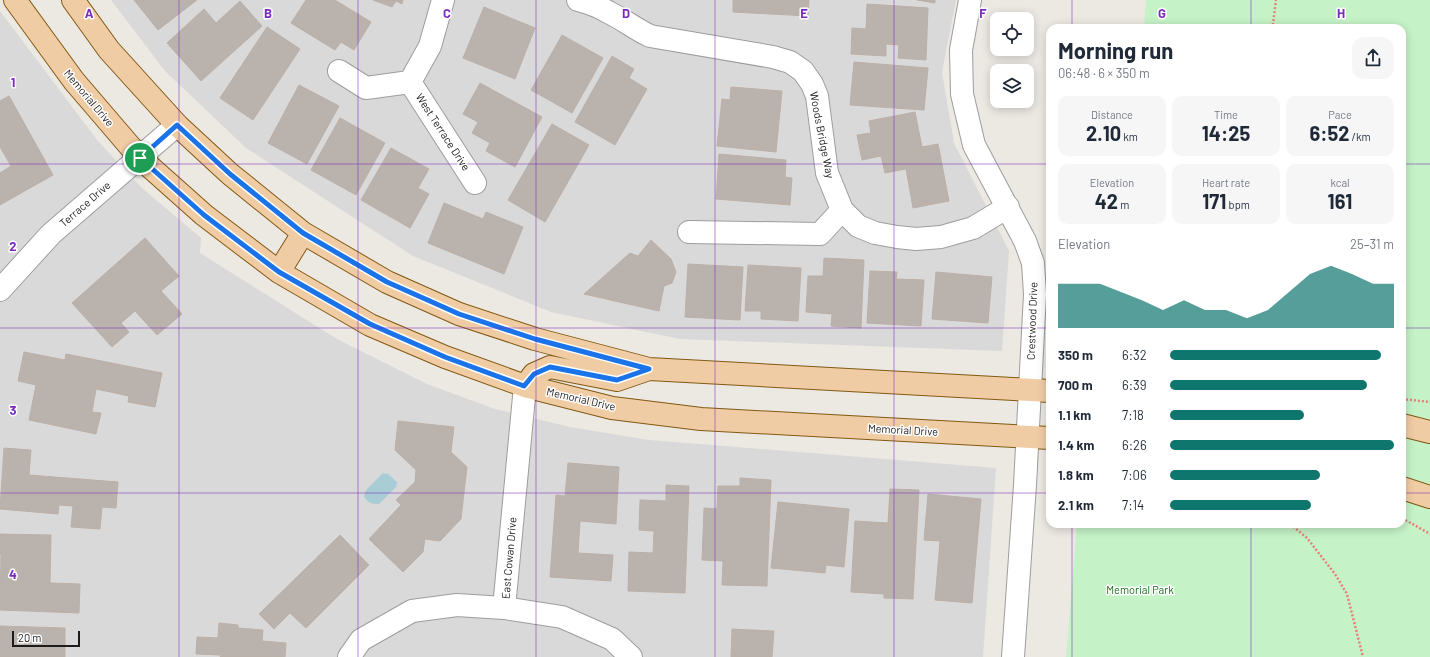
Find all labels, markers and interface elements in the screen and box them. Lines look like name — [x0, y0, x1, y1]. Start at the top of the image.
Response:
text: A — [85, 5, 94, 21]
text: B — [264, 5, 272, 21]
text: C — [443, 5, 451, 21]
text: D — [622, 5, 630, 21]
text: E — [800, 5, 808, 21]
text: F — [979, 5, 987, 21]
text: G — [1158, 5, 1166, 21]
text: H — [1337, 5, 1345, 21]
map controls — [990, 12, 1034, 108]
button: locate — [990, 12, 1034, 56]
text: Morning run — [1058, 37, 1173, 63]
button: share — [1352, 37, 1394, 79]
button: layers — [990, 64, 1034, 108]
text: 06:48 · 6 × 350 m — [1058, 65, 1150, 81]
street label: Memorial Drive — [62, 67, 117, 129]
text: 1 — [11, 74, 15, 90]
street label: Woods Bridge Way — [808, 90, 837, 179]
street label: West Terrace Drive — [414, 91, 473, 173]
text: Distance — [1091, 108, 1133, 121]
text: Time — [1214, 108, 1238, 121]
text: Pace — [1328, 108, 1352, 121]
text: 2.10 — [1086, 121, 1121, 145]
text: 14:25 — [1202, 121, 1250, 145]
text: 6:52 — [1309, 121, 1349, 145]
text: km — [1121, 130, 1138, 143]
text: /km — [1349, 130, 1371, 143]
pin — [123, 141, 157, 175]
icon: arrive — [129, 147, 151, 169]
text: Elevation — [1090, 176, 1134, 189]
text: Heart rate — [1202, 176, 1250, 189]
text: kcal — [1330, 176, 1350, 189]
street label: Terrace Drive — [57, 178, 113, 229]
text: 42 — [1095, 189, 1118, 213]
text: 171 — [1202, 189, 1226, 213]
text: 161 — [1328, 189, 1352, 213]
text: m — [1118, 198, 1129, 211]
text: bpm — [1226, 198, 1250, 211]
text: Elevation — [1058, 236, 1110, 252]
text: 25–31 m — [1350, 236, 1394, 252]
text: 2 — [9, 238, 17, 254]
street label: Crestwood Drive — [1024, 282, 1039, 360]
text: 350 m — [1058, 347, 1093, 363]
text: 6:32 — [1122, 347, 1147, 363]
text: 700 m — [1058, 377, 1093, 393]
text: 6:39 — [1122, 377, 1147, 393]
street label: Memorial Drive — [545, 384, 617, 413]
text: 3 — [9, 402, 17, 418]
text: 1.1 km — [1058, 407, 1091, 423]
text: 7:18 — [1122, 407, 1144, 423]
street label: Memorial Drive — [868, 421, 939, 438]
text: 1.4 km — [1058, 437, 1094, 453]
text: 6:26 — [1122, 437, 1147, 453]
text: 1.8 km — [1058, 467, 1094, 483]
text: 7:06 — [1122, 467, 1147, 483]
text: 2.1 km — [1058, 497, 1094, 513]
text: 7:14 — [1122, 497, 1144, 513]
street label: East Cowan Drive — [498, 516, 519, 600]
text: 4 — [9, 566, 17, 582]
park label: Memorial Park — [1106, 583, 1174, 596]
scale bar — [12, 629, 80, 648]
text: 20 m — [18, 631, 41, 644]

